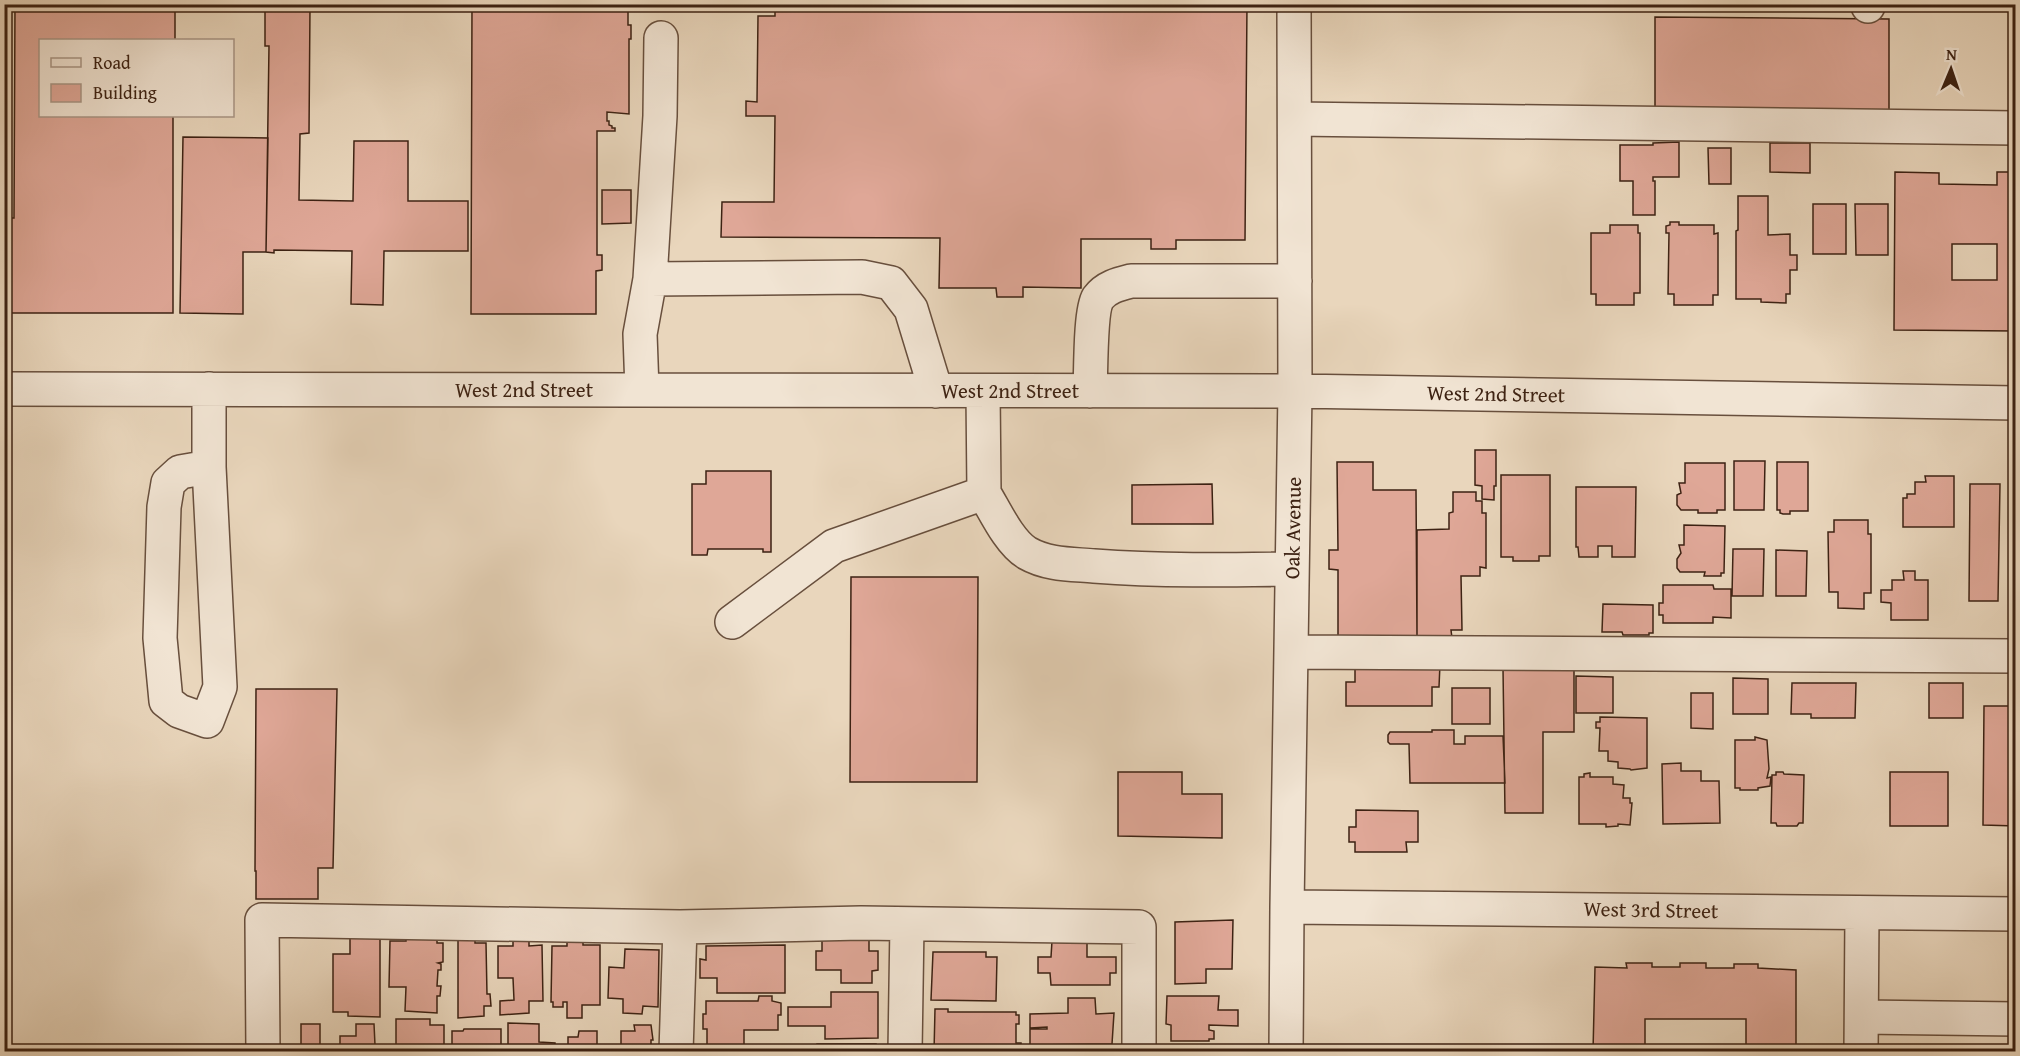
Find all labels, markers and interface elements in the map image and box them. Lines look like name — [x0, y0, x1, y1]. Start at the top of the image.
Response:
legend — [39, 39, 234, 117]
north arrow — [1921, 39, 1981, 99]
text: N — [1946, 42, 1958, 66]
text: Road — [93, 49, 131, 76]
text: Building — [93, 79, 157, 106]
street label: West 2nd Street — [455, 374, 594, 405]
street label: West 2nd Street — [941, 375, 1080, 406]
street label: West 2nd Street — [1427, 377, 1566, 410]
street label: Oak Avenue — [1276, 476, 1309, 580]
street label: West 3rd Street — [1583, 893, 1719, 926]

